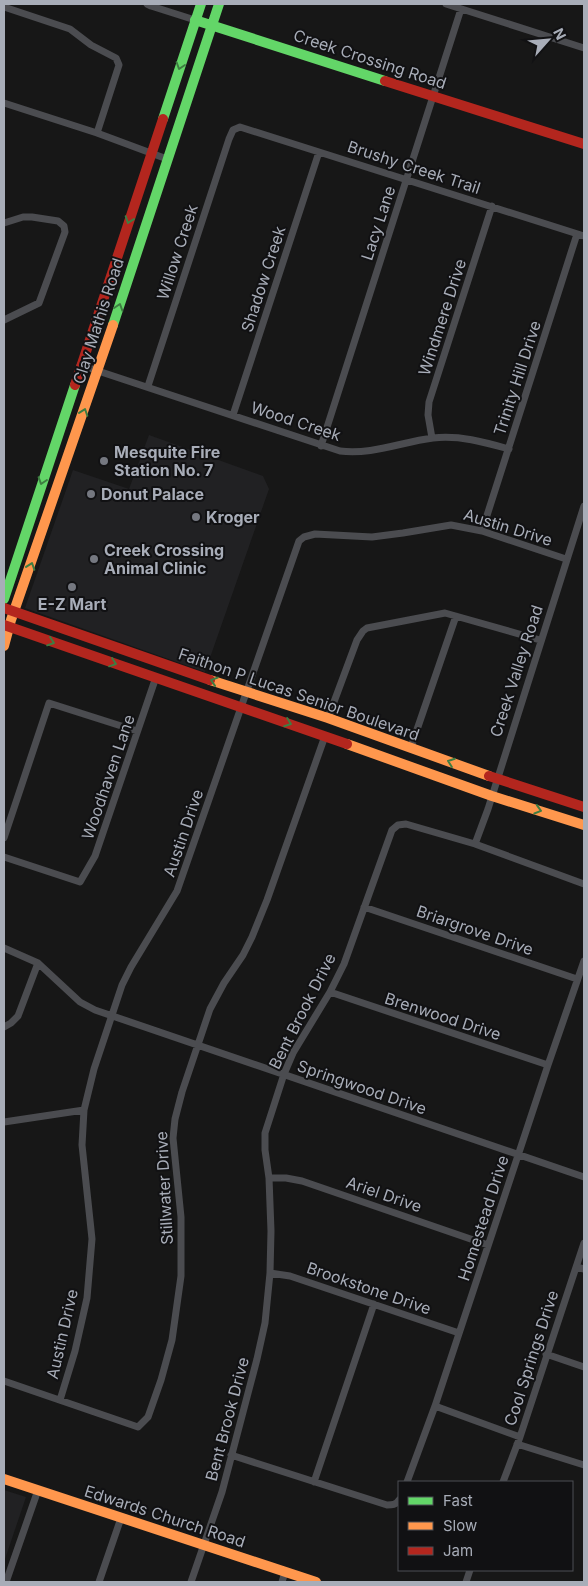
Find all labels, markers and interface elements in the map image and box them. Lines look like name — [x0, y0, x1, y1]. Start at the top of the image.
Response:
north arrow — [523, 15, 573, 65]
street label: Creek Crossing Road — [291, 25, 449, 93]
text: N — [550, 25, 570, 42]
one-way arrow — [176, 61, 186, 69]
street label: Brushy Creek Trail — [345, 136, 483, 198]
street label: Lacy Lane — [357, 183, 399, 263]
street label: Willow Creek — [152, 202, 202, 302]
one-way arrow — [125, 215, 135, 224]
street label: Shadow Creek — [236, 223, 290, 335]
street label: Clay Mathis Road — [68, 255, 128, 387]
street label: Windmere Drive — [414, 256, 470, 378]
one-way arrow — [113, 303, 123, 312]
street label: Trinity Hill Drive — [489, 318, 545, 438]
street label: Wood Creek — [249, 397, 344, 445]
one-way arrow — [78, 408, 88, 417]
place label: Mesquite Fire Station No. 7 — [114, 442, 220, 480]
marker: Mesquite Fire Station No. 7 — [98, 455, 110, 467]
one-way arrow — [38, 476, 48, 485]
place label: Donut Palace — [101, 484, 204, 504]
marker: Donut Palace — [85, 488, 97, 500]
street label: Austin Drive — [461, 504, 555, 550]
place label: Kroger — [206, 507, 260, 527]
marker: Kroger — [190, 511, 202, 523]
place label: Creek Crossing Animal Clinic — [104, 540, 224, 578]
marker: Creek Crossing Animal Clinic — [88, 553, 100, 565]
one-way arrow — [25, 562, 35, 571]
marker: E-Z Mart — [66, 581, 78, 593]
place label: E-Z Mart — [38, 594, 106, 614]
street label: Creek Valley Road — [485, 603, 547, 739]
one-way arrow — [47, 636, 55, 646]
street label: Faithon P Lucas Senior Boulevard — [176, 643, 422, 745]
one-way arrow — [108, 657, 117, 667]
one-way arrow — [211, 677, 219, 687]
street label: Woodhaven Lane — [77, 712, 139, 842]
one-way arrow — [283, 717, 291, 727]
one-way arrow — [447, 758, 456, 768]
street label: Austin Drive — [159, 786, 207, 880]
one-way arrow — [533, 804, 542, 814]
street label: Briargrove Drive — [414, 901, 536, 959]
street label: Bent Brook Drive — [264, 950, 340, 1072]
street label: Brenwood Drive — [382, 988, 504, 1044]
street label: Springwood Drive — [295, 1055, 429, 1119]
street label: Stillwater Drive — [151, 1131, 177, 1245]
street label: Homestead Drive — [453, 1153, 513, 1283]
street label: Ariel Drive — [344, 1172, 424, 1216]
street label: Brookstone Drive — [304, 1257, 434, 1319]
street label: Austin Drive — [42, 1287, 82, 1381]
street label: Cool Springs Drive — [500, 1288, 562, 1428]
street label: Bent Brook Drive — [201, 1355, 253, 1483]
street label: Edwards Church Road — [82, 1481, 248, 1551]
legend — [398, 1481, 573, 1571]
text: Fast — [443, 1491, 473, 1510]
text: Slow — [443, 1516, 477, 1535]
text: Jam — [443, 1541, 473, 1560]

